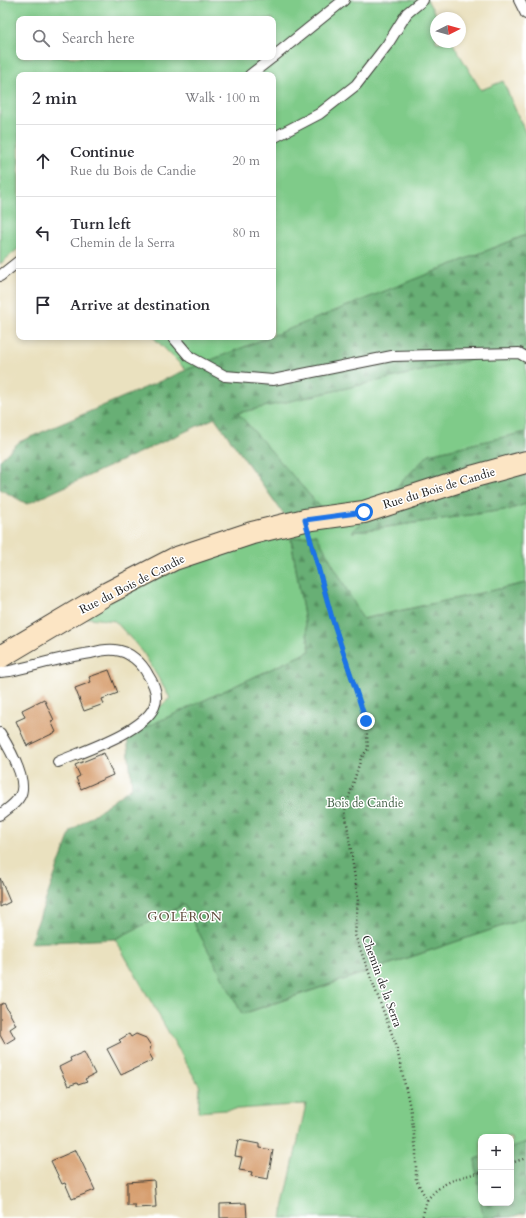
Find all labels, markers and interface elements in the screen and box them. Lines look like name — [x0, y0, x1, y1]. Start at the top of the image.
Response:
north arrow — [430, 12, 466, 48]
search box — [16, 16, 276, 60]
icon: search — [30, 27, 52, 49]
text: Search here — [62, 28, 135, 48]
text: 2 min — [32, 87, 77, 110]
text: Walk · 100 m — [185, 89, 260, 107]
text: Continue — [70, 142, 135, 162]
icon: ahead — [32, 150, 54, 172]
text: 20 m — [232, 152, 260, 170]
text: Rue du Bois de Candie — [70, 162, 196, 180]
text: Turn left — [70, 214, 131, 234]
icon: left — [32, 222, 54, 244]
text: 80 m — [232, 224, 260, 242]
text: Chemin de la Serra — [70, 234, 175, 252]
icon: arrive — [32, 294, 54, 316]
text: Arrive at destination — [70, 295, 210, 315]
street label: Rue du Bois de Candie — [381, 463, 497, 513]
route start — [355, 503, 373, 521]
street label: Rue du Bois de Candie — [76, 550, 188, 618]
route end — [357, 712, 375, 730]
park label: Bois de Candie — [327, 795, 403, 811]
district label: GOLÉRON — [147, 908, 223, 926]
street label: Chemin de la Serra — [358, 933, 406, 1030]
map controls — [478, 1134, 514, 1206]
button: + — [478, 1134, 514, 1170]
button: − — [478, 1170, 514, 1206]

